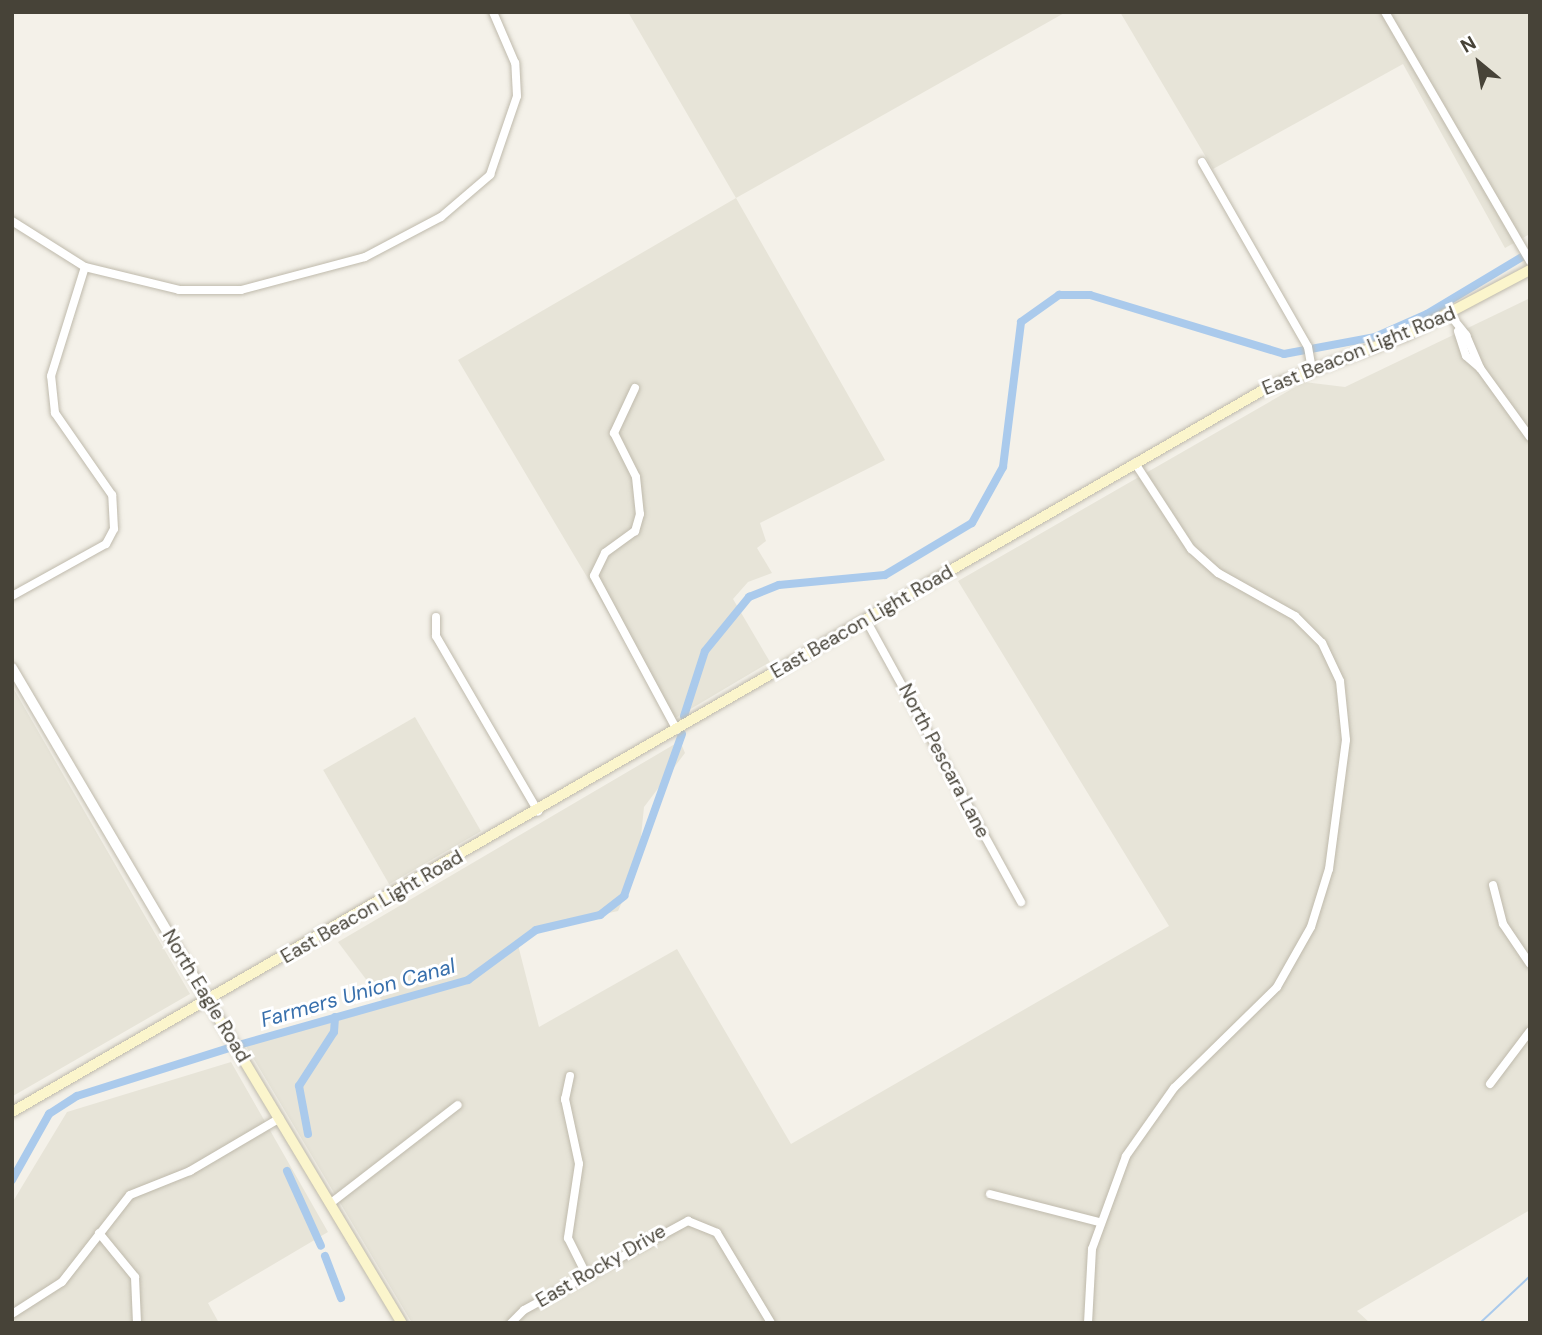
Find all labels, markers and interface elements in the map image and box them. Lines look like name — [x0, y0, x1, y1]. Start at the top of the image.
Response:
north arrow — [1444, 28, 1514, 98]
text: N — [1456, 30, 1480, 59]
street label: East Beacon Light Road — [1259, 302, 1459, 400]
street label: East Beacon Light Road — [767, 561, 957, 683]
street label: North Pescara Lane — [894, 680, 994, 842]
street label: East Beacon Light Road — [277, 846, 467, 968]
street label: North Eagle Road — [157, 925, 255, 1067]
water label: Farmers Union Canal — [258, 953, 458, 1033]
street label: East Rocky Drive — [532, 1220, 670, 1312]

